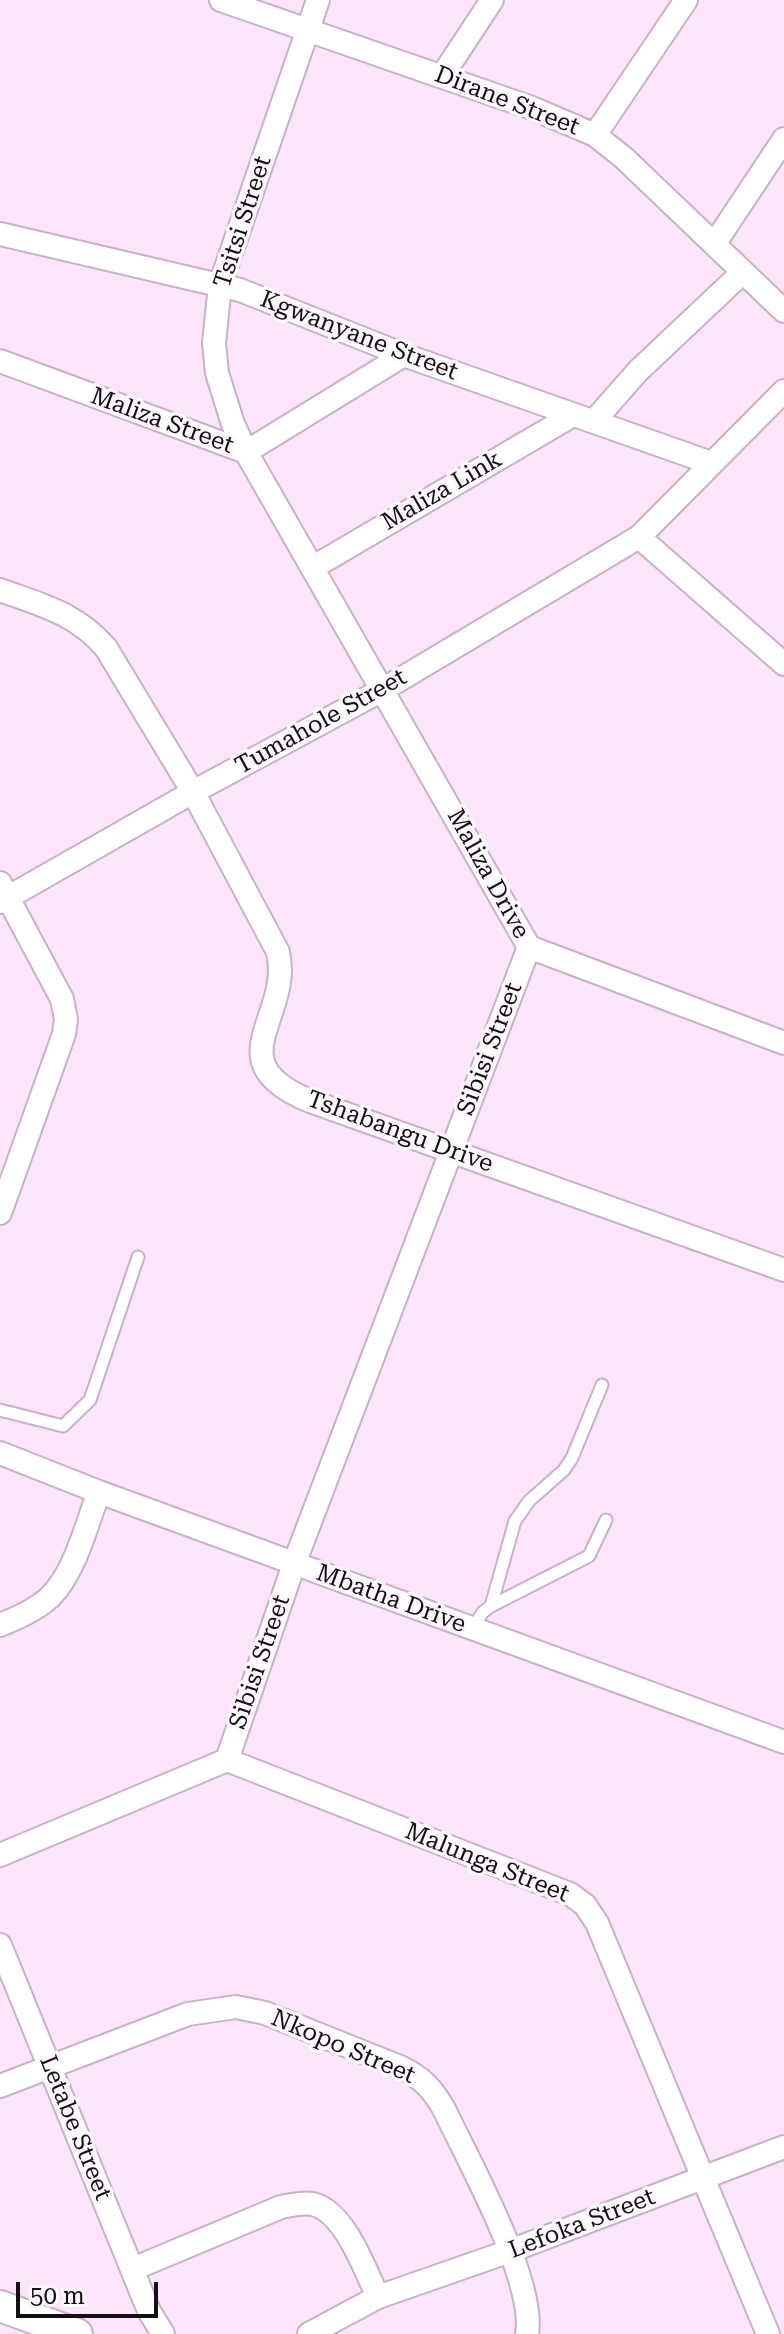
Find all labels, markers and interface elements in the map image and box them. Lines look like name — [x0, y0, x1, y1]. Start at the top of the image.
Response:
street label: Dirane Street — [431, 60, 583, 142]
street label: Tsitsi Street — [208, 152, 278, 292]
street label: Kgwanyane Street — [256, 285, 462, 387]
street label: Maliza Street — [87, 382, 237, 460]
street label: Maliza Link — [377, 445, 507, 537]
street label: Tumahole Street — [230, 663, 412, 781]
street label: Maliza Drive — [441, 804, 535, 944]
street label: Sibisi Street — [452, 979, 528, 1119]
street label: Tshabangu Drive — [303, 1085, 497, 1179]
street label: Mbatha Drive — [312, 1559, 470, 1639]
street label: Sibisi Street — [224, 1591, 296, 1733]
street label: Malunga Street — [401, 1817, 573, 1909]
street label: Nkopo Street — [267, 2004, 419, 2090]
street label: Letabe Street — [33, 2051, 117, 2205]
street label: Lefoka Street — [505, 2183, 659, 2265]
scale bar — [20, 2266, 162, 2316]
text: 50 m — [30, 2282, 85, 2310]

